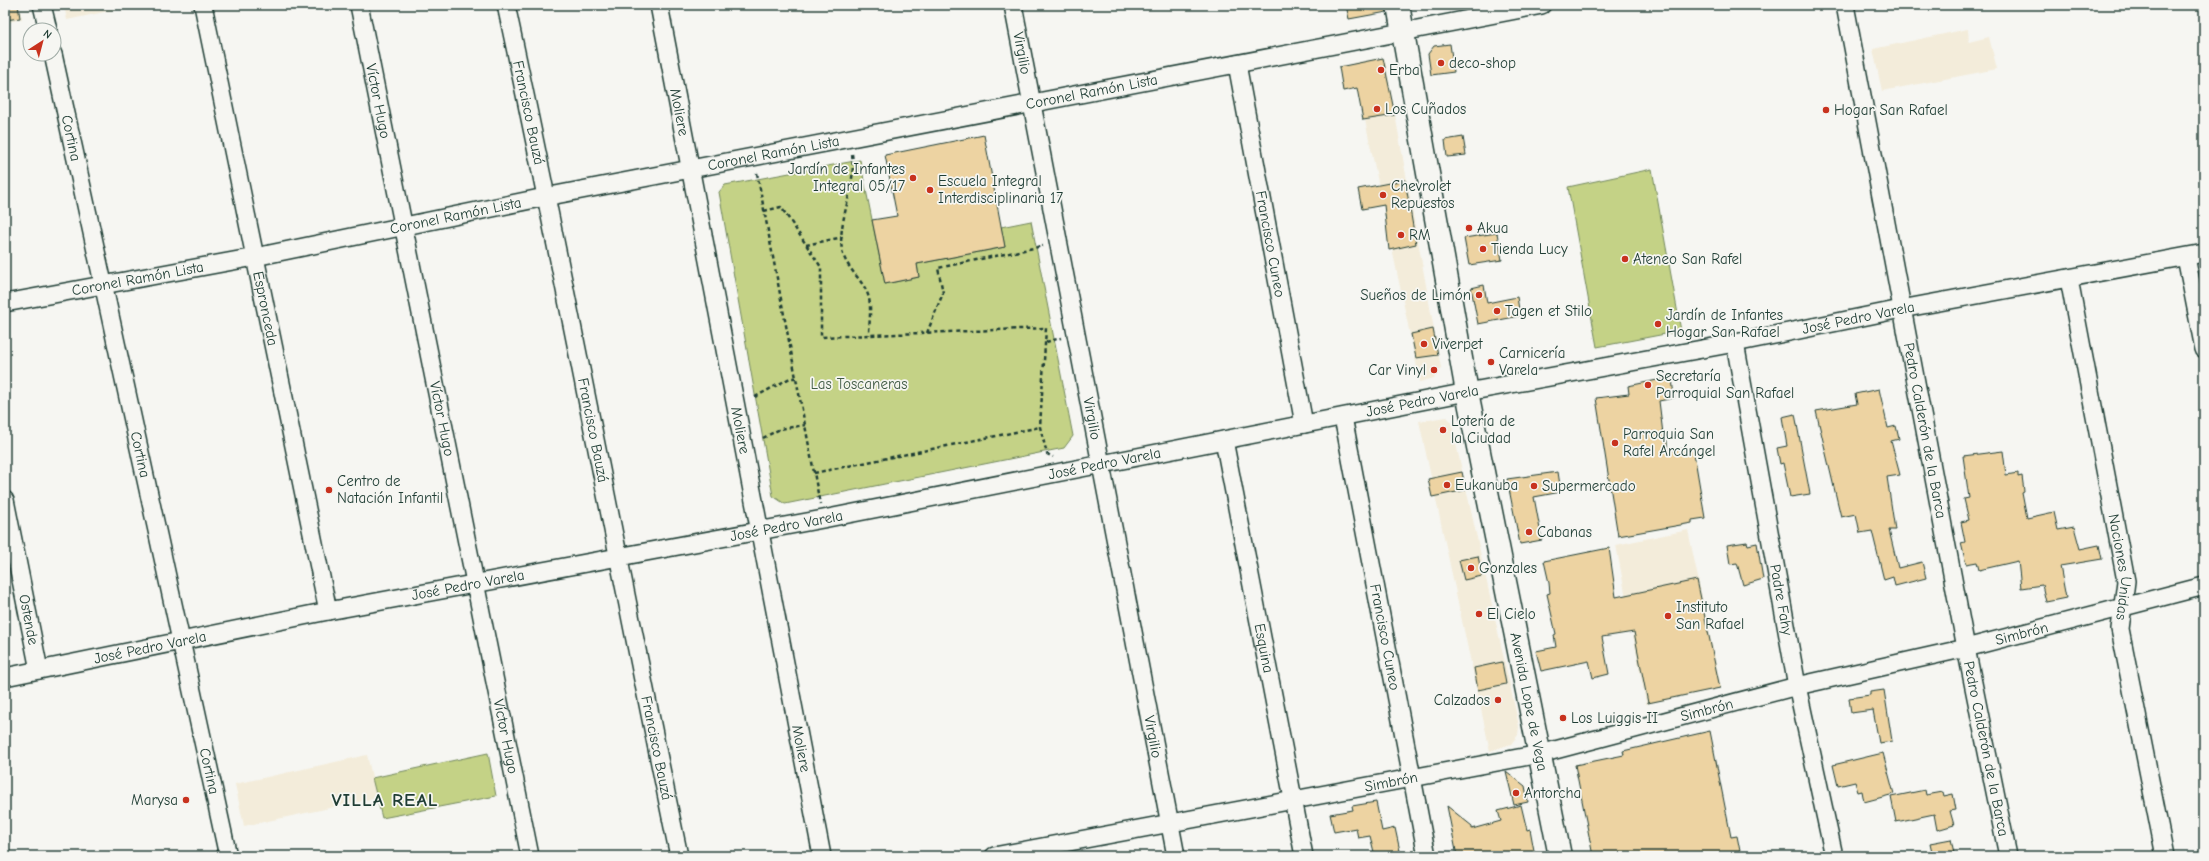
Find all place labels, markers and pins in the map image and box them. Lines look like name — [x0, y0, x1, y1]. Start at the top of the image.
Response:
place label: deco-shop — [1449, 54, 1516, 72]
marker: deco-shop — [1436, 58, 1446, 68]
place label: Erba — [1389, 61, 1420, 79]
marker: Erba — [1376, 65, 1386, 75]
place label: Los Cuñados — [1385, 100, 1466, 118]
place label: Hogar San Rafael — [1834, 101, 1948, 119]
marker: Los Cuñados — [1372, 104, 1382, 114]
marker: Hogar San Rafael — [1821, 105, 1831, 115]
place label: Jardín de Infantes Integral 05/17 — [788, 160, 905, 195]
place label: Escuela Integral Interdisciplinaria 17 — [938, 172, 1063, 207]
marker: Jardín de Infantes Integral 05/17 — [908, 173, 918, 183]
place label: Chevrolet Repuestos — [1391, 177, 1455, 212]
marker: Escuela Integral Interdisciplinaria 17 — [925, 185, 935, 195]
marker: Chevrolet Repuestos — [1378, 190, 1388, 200]
place label: Akua — [1477, 219, 1508, 237]
marker: Akua — [1464, 223, 1474, 233]
place label: RM — [1409, 226, 1431, 244]
marker: RM — [1396, 230, 1406, 240]
place label: Tienda Lucy — [1491, 240, 1568, 258]
marker: Tienda Lucy — [1478, 244, 1488, 254]
place label: Ateneo San Rafel — [1633, 250, 1742, 268]
marker: Ateneo San Rafel — [1620, 254, 1630, 264]
place label: Sueños de Limón — [1360, 286, 1471, 304]
marker: Sueños de Limón — [1474, 290, 1484, 300]
place label: Tagen et Stilo — [1505, 302, 1592, 320]
marker: Tagen et Stilo — [1492, 306, 1502, 316]
place label: Jardín de Infantes Hogar San Rafael — [1666, 306, 1783, 341]
marker: Jardín de Infantes Hogar San Rafael — [1653, 319, 1663, 329]
place label: Viverpet — [1432, 335, 1483, 353]
marker: Viverpet — [1419, 339, 1429, 349]
place label: Carnicería Varela — [1499, 344, 1565, 379]
marker: Carnicería Varela — [1486, 357, 1496, 367]
place label: Car Vinyl — [1368, 361, 1426, 379]
marker: Car Vinyl — [1429, 365, 1439, 375]
place label: Secretaría Parroquial San Rafael — [1656, 367, 1794, 402]
marker: Secretaría Parroquial San Rafael — [1643, 380, 1653, 390]
place label: Lotería de la Ciudad — [1451, 412, 1515, 447]
marker: Lotería de la Ciudad — [1438, 425, 1448, 435]
place label: Parroquia San Rafel Arcángel — [1623, 425, 1715, 460]
marker: Parroquia San Rafel Arcángel — [1610, 438, 1620, 448]
place label: Centro de Natación Infantil — [337, 472, 443, 507]
place label: Eukanuba — [1455, 476, 1518, 494]
place label: Supermercado — [1542, 477, 1636, 495]
marker: Eukanuba — [1442, 480, 1452, 490]
marker: Supermercado — [1529, 481, 1539, 491]
marker: Centro de Natación Infantil — [324, 485, 334, 495]
place label: Cabanas — [1537, 523, 1592, 541]
marker: Cabanas — [1524, 527, 1534, 537]
place label: Gonzales — [1479, 559, 1537, 577]
marker: Gonzales — [1466, 563, 1476, 573]
place label: Instituto San Rafael — [1676, 598, 1744, 633]
place label: El Cielo — [1487, 605, 1536, 623]
marker: El Cielo — [1474, 609, 1484, 619]
marker: Instituto San Rafael — [1663, 611, 1673, 621]
place label: Calzados — [1434, 691, 1490, 709]
marker: Calzados — [1493, 695, 1503, 705]
place label: Los Luiggis II — [1571, 709, 1658, 727]
marker: Los Luiggis II — [1558, 713, 1568, 723]
place label: Antorcha — [1524, 784, 1581, 802]
marker: Antorcha — [1511, 788, 1521, 798]
place label: Marysa — [131, 791, 178, 809]
marker: Marysa — [181, 795, 191, 805]

